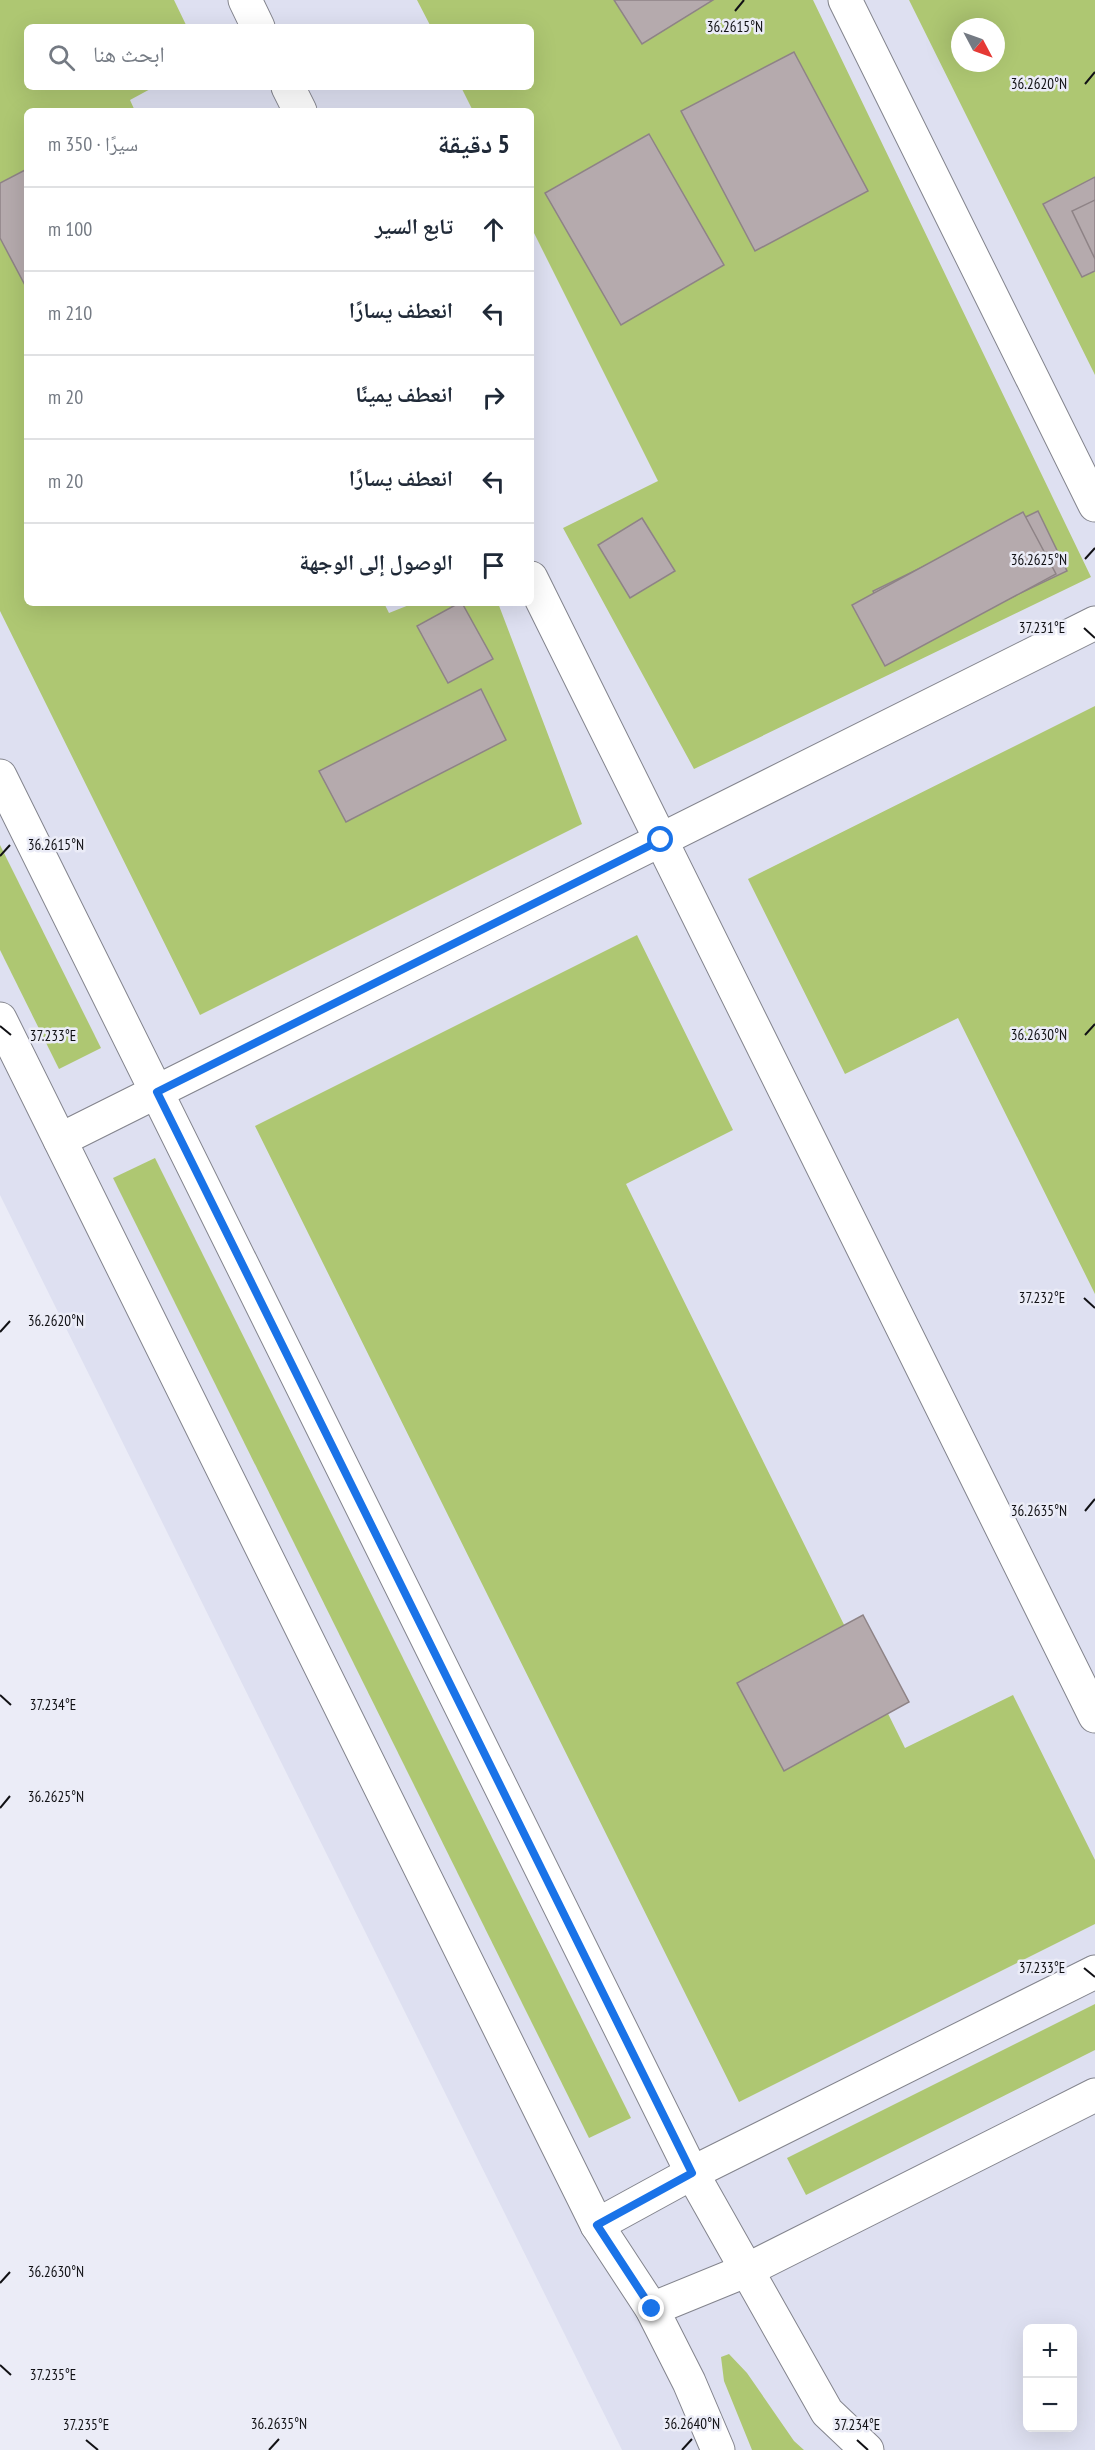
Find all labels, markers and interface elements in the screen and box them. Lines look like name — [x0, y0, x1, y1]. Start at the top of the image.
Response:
text: 36.2615°N — [707, 17, 763, 36]
north arrow — [951, 18, 1005, 72]
search box — [24, 24, 534, 90]
text: ابحث هنا — [93, 40, 165, 68]
icon: search — [45, 41, 78, 74]
text: 36.2620°N — [1011, 74, 1067, 93]
text: 5 دقيقة — [438, 127, 510, 160]
text: سيرًا · 350 m — [48, 131, 138, 157]
text: تابع السير — [375, 212, 453, 240]
icon: ahead — [477, 213, 510, 246]
text: 100 m — [48, 216, 92, 242]
text: انعطف يسارًا — [349, 296, 453, 324]
icon: left — [477, 297, 510, 330]
text: 210 m — [48, 300, 92, 326]
text: انعطف يمينًا — [355, 380, 453, 408]
icon: right — [477, 381, 510, 414]
text: 20 m — [48, 384, 83, 410]
text: انعطف يسارًا — [349, 464, 453, 492]
icon: left — [477, 465, 510, 498]
text: 20 m — [48, 468, 83, 494]
text: الوصول إلى الوجهة — [299, 548, 453, 576]
icon: arrive — [477, 549, 510, 582]
text: 36.2625°N — [1011, 550, 1067, 569]
text: 37.231°E — [1019, 618, 1065, 637]
route start — [647, 826, 673, 852]
text: 36.2615°N — [28, 835, 84, 854]
text: 36.2630°N — [1011, 1025, 1067, 1044]
text: 37.233°E — [30, 1026, 76, 1045]
text: 37.232°E — [1019, 1288, 1065, 1307]
text: 36.2620°N — [28, 1311, 84, 1330]
text: 36.2635°N — [1011, 1501, 1067, 1520]
text: 37.234°E — [30, 1695, 76, 1714]
text: 36.2625°N — [28, 1787, 84, 1806]
text: 37.233°E — [1019, 1958, 1065, 1977]
text: 36.2630°N — [28, 2262, 84, 2281]
route end — [638, 2295, 664, 2321]
map controls — [1023, 2324, 1077, 2432]
button: + — [1023, 2324, 1077, 2378]
text: 37.235°E — [30, 2365, 76, 2384]
button: − — [1023, 2378, 1077, 2432]
text: 36.2635°N — [251, 2414, 307, 2433]
text: 36.2640°N — [664, 2414, 720, 2433]
text: 37.235°E — [63, 2415, 109, 2434]
text: 37.234°E — [834, 2415, 880, 2434]

